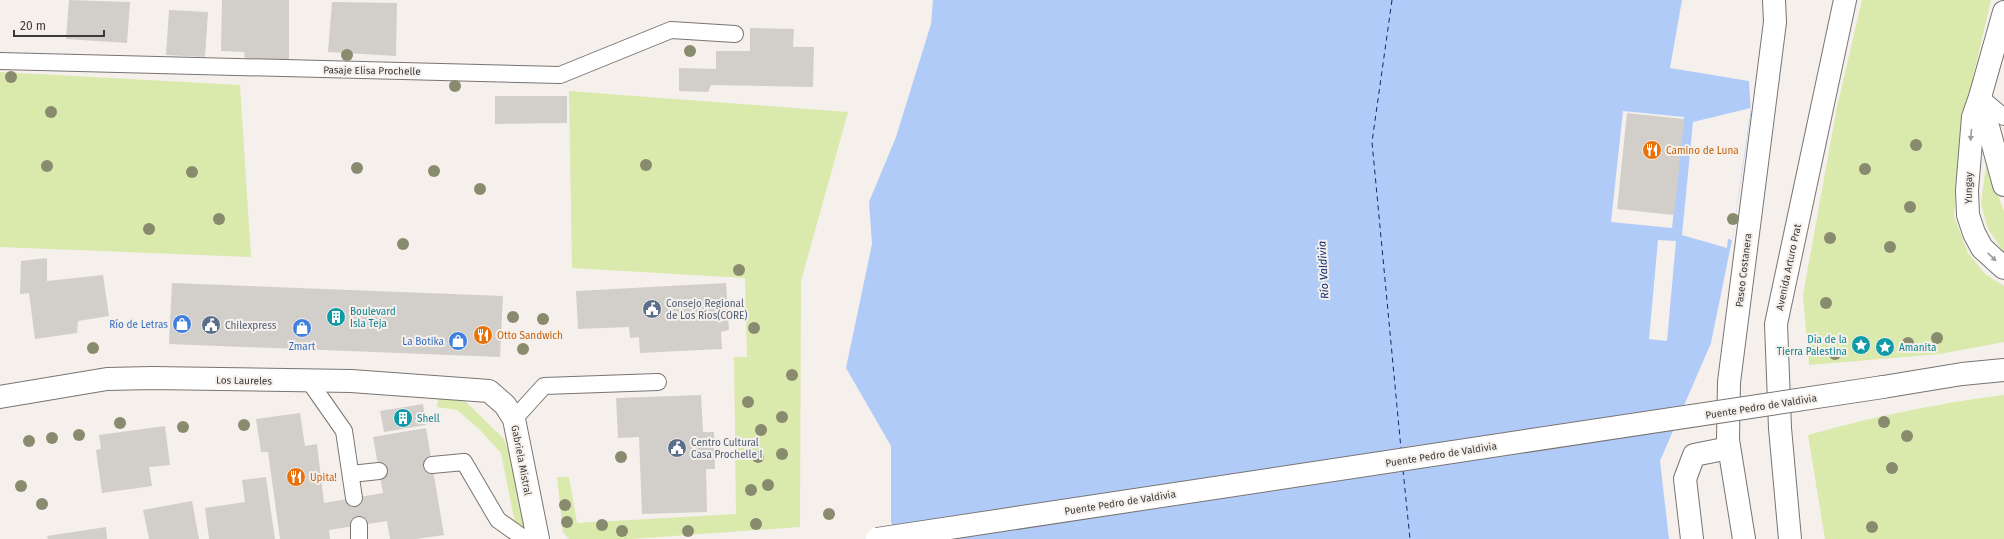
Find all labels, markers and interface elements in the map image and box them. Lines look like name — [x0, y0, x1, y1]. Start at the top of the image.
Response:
scale bar — [14, 12, 104, 38]
text: 20 m — [20, 19, 46, 33]
street label: Pasaje Elisa Prochelle — [323, 64, 421, 78]
one-way arrow — [1968, 129, 1975, 141]
restaurant icon: Camino de Luna — [1641, 139, 1663, 161]
place label: Camino de Luna — [1666, 145, 1739, 157]
street label: Yungay — [1963, 172, 1975, 204]
street label: Avenida Arturo Prat — [1774, 223, 1804, 312]
street label: Paseo Costanera — [1734, 232, 1754, 308]
water label: Río Valdivia — [1315, 241, 1332, 299]
one-way arrow — [1987, 252, 1997, 262]
public building icon: Consejo Regional de Los Ríos(CORE) — [641, 298, 663, 320]
place label: Consejo Regional de Los Ríos(CORE) — [666, 298, 748, 322]
building icon: Boulevard Isla Teja — [325, 306, 347, 328]
place label: Boulevard Isla Teja — [350, 306, 396, 330]
shop icon: Río de Letras — [171, 313, 193, 335]
public building icon: Chilexpress — [200, 314, 222, 336]
shop icon: Zmart — [291, 317, 313, 339]
place label: Río de Letras — [109, 318, 168, 331]
place label: Chilexpress — [225, 320, 277, 332]
restaurant icon: Otto Sandwich — [472, 324, 494, 346]
shop icon: La Botika — [447, 330, 469, 352]
place label: Otto Sandwich — [497, 330, 563, 342]
place label: Día de la Tierra Palestina — [1777, 333, 1847, 358]
place icon: Día de la Tierra Palestina — [1850, 334, 1872, 356]
place label: La Botika — [402, 336, 444, 348]
place icon: Amanita — [1874, 336, 1896, 358]
place label: Zmart — [289, 341, 316, 353]
place label: Amanita — [1899, 342, 1936, 354]
street label: Los Laureles — [216, 375, 272, 387]
street label: Puente Pedro de Valdivia — [1705, 392, 1818, 422]
building icon: Shell — [392, 407, 414, 429]
place label: Shell — [417, 413, 440, 425]
street label: Gabriela Mistral — [508, 424, 534, 496]
public building icon: Centro Cultural Casa Prochelle I — [666, 437, 688, 459]
place label: Centro Cultural Casa Prochelle I — [691, 437, 762, 461]
street label: Puente Pedro de Valdivia — [1385, 440, 1498, 470]
restaurant icon: Upita! — [285, 466, 307, 488]
place label: Upita! — [310, 472, 337, 484]
street label: Puente Pedro de Valdivia — [1064, 488, 1177, 518]

